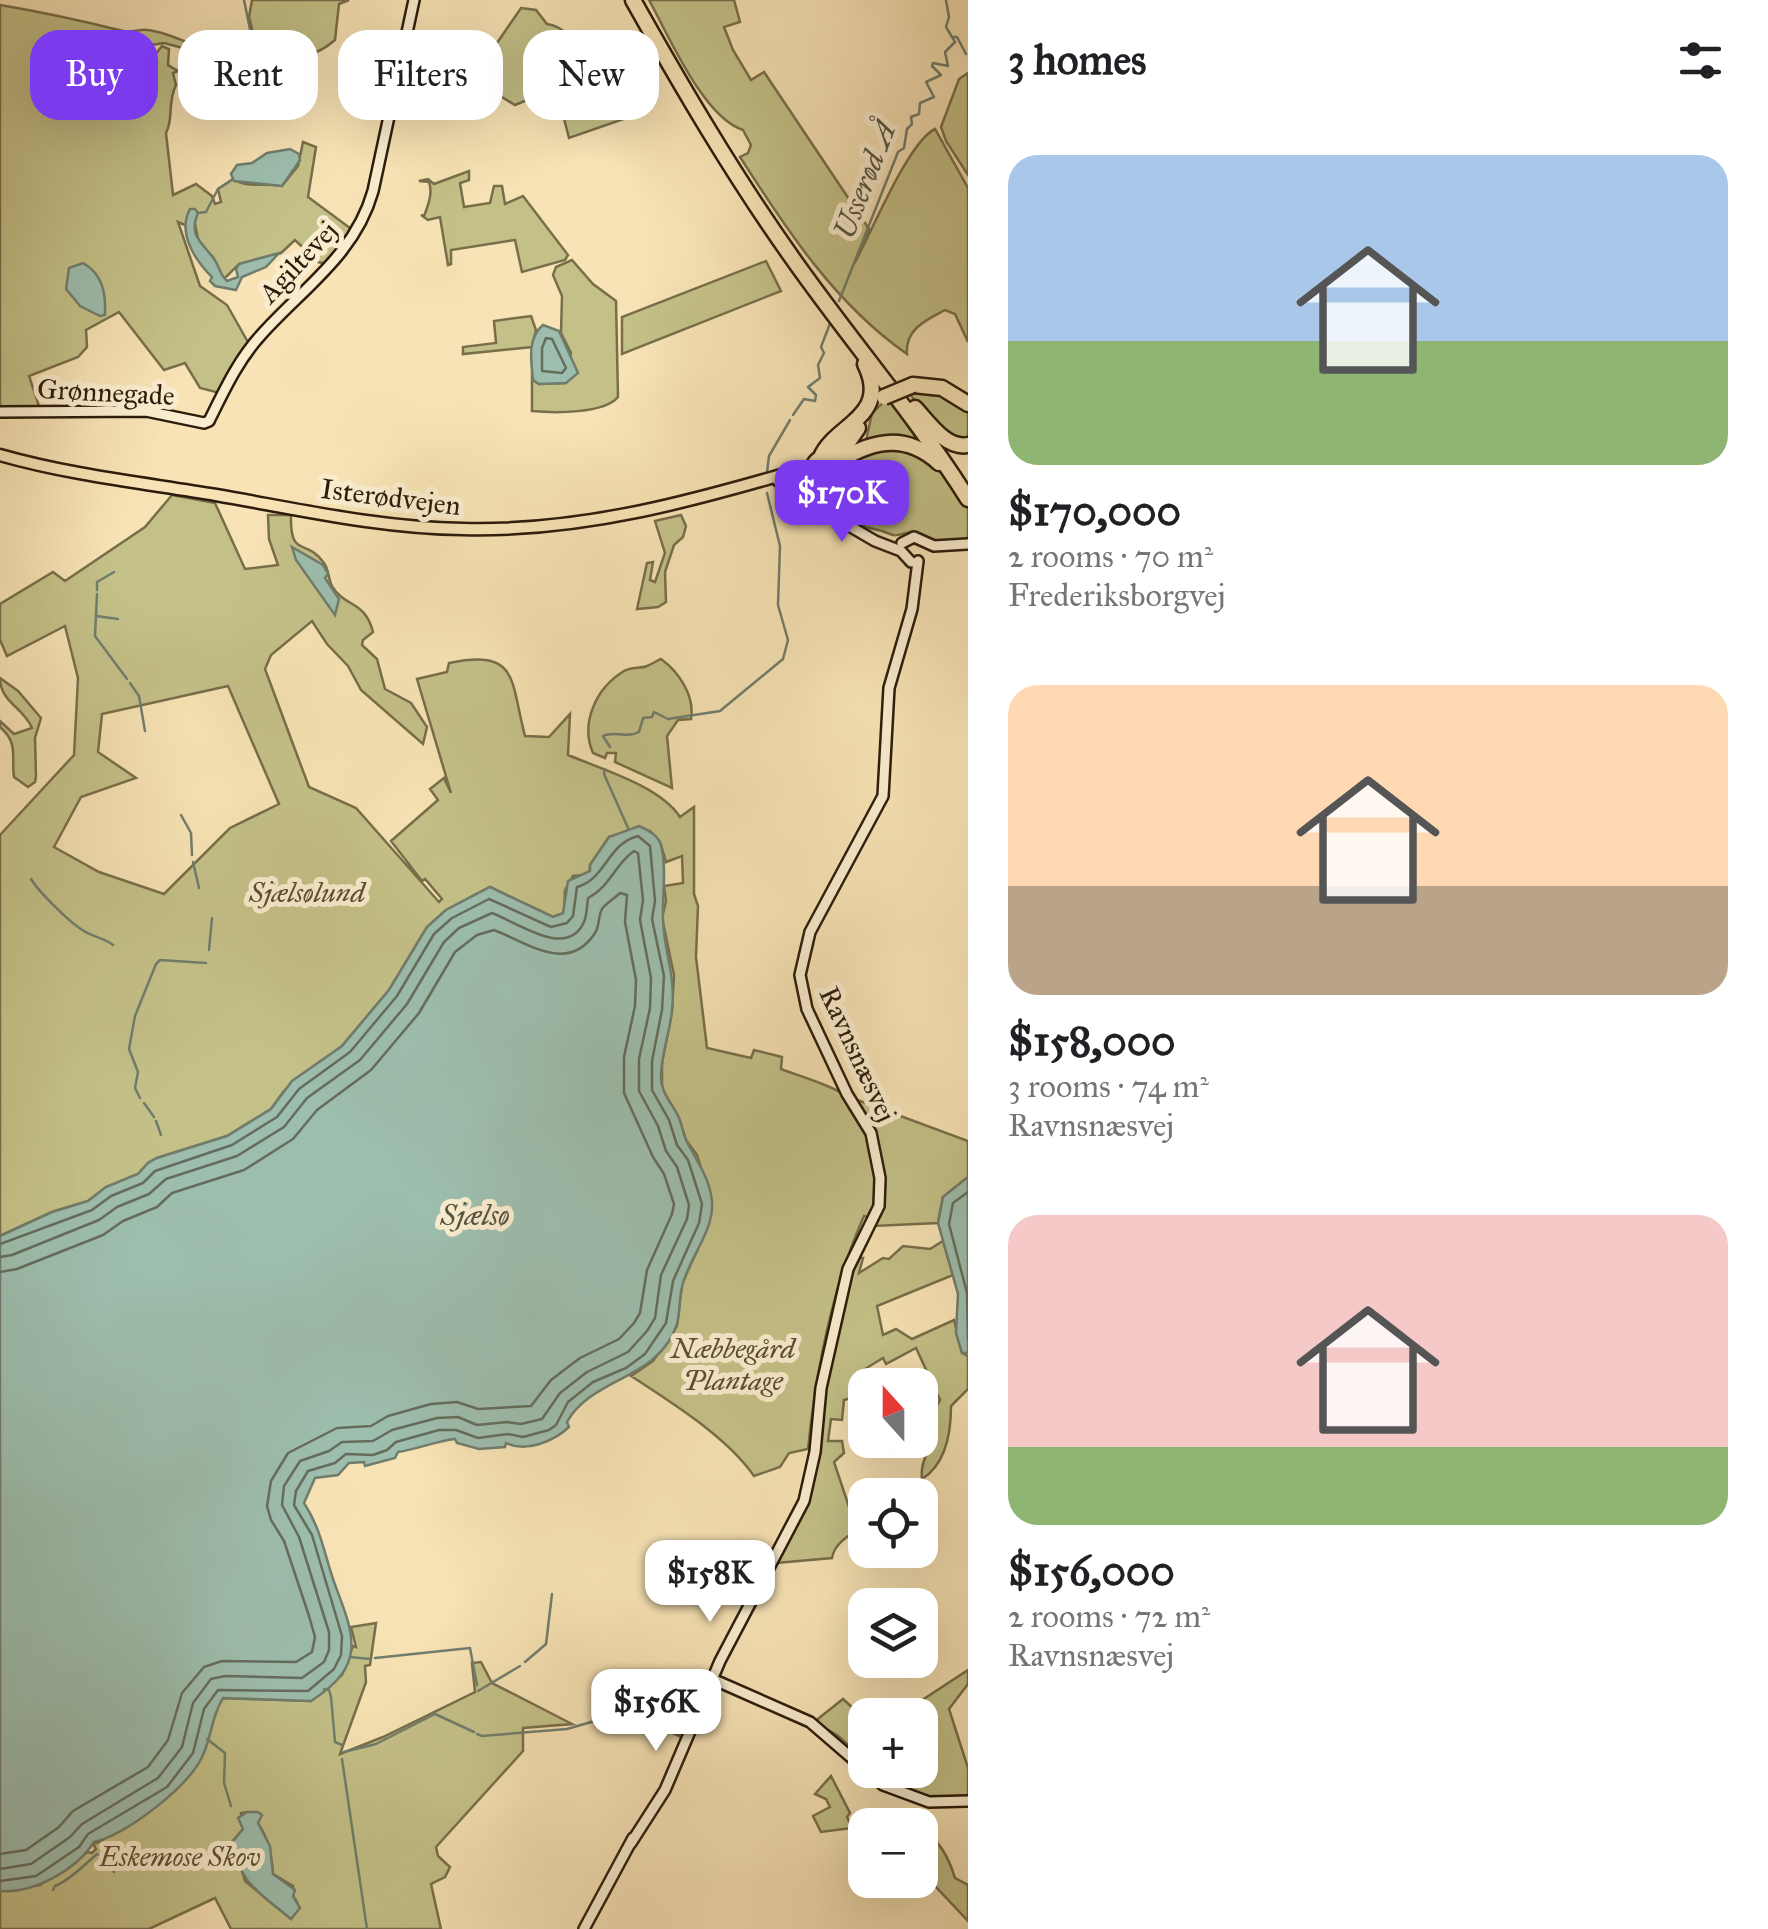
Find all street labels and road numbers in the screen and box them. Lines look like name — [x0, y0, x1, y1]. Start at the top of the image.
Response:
street label: Agiltevej — [250, 213, 345, 311]
street label: Grønnegade — [36, 371, 176, 413]
street label: Isterødvejen — [319, 471, 463, 523]
street label: Ravnsnæsvej — [811, 981, 905, 1127]

